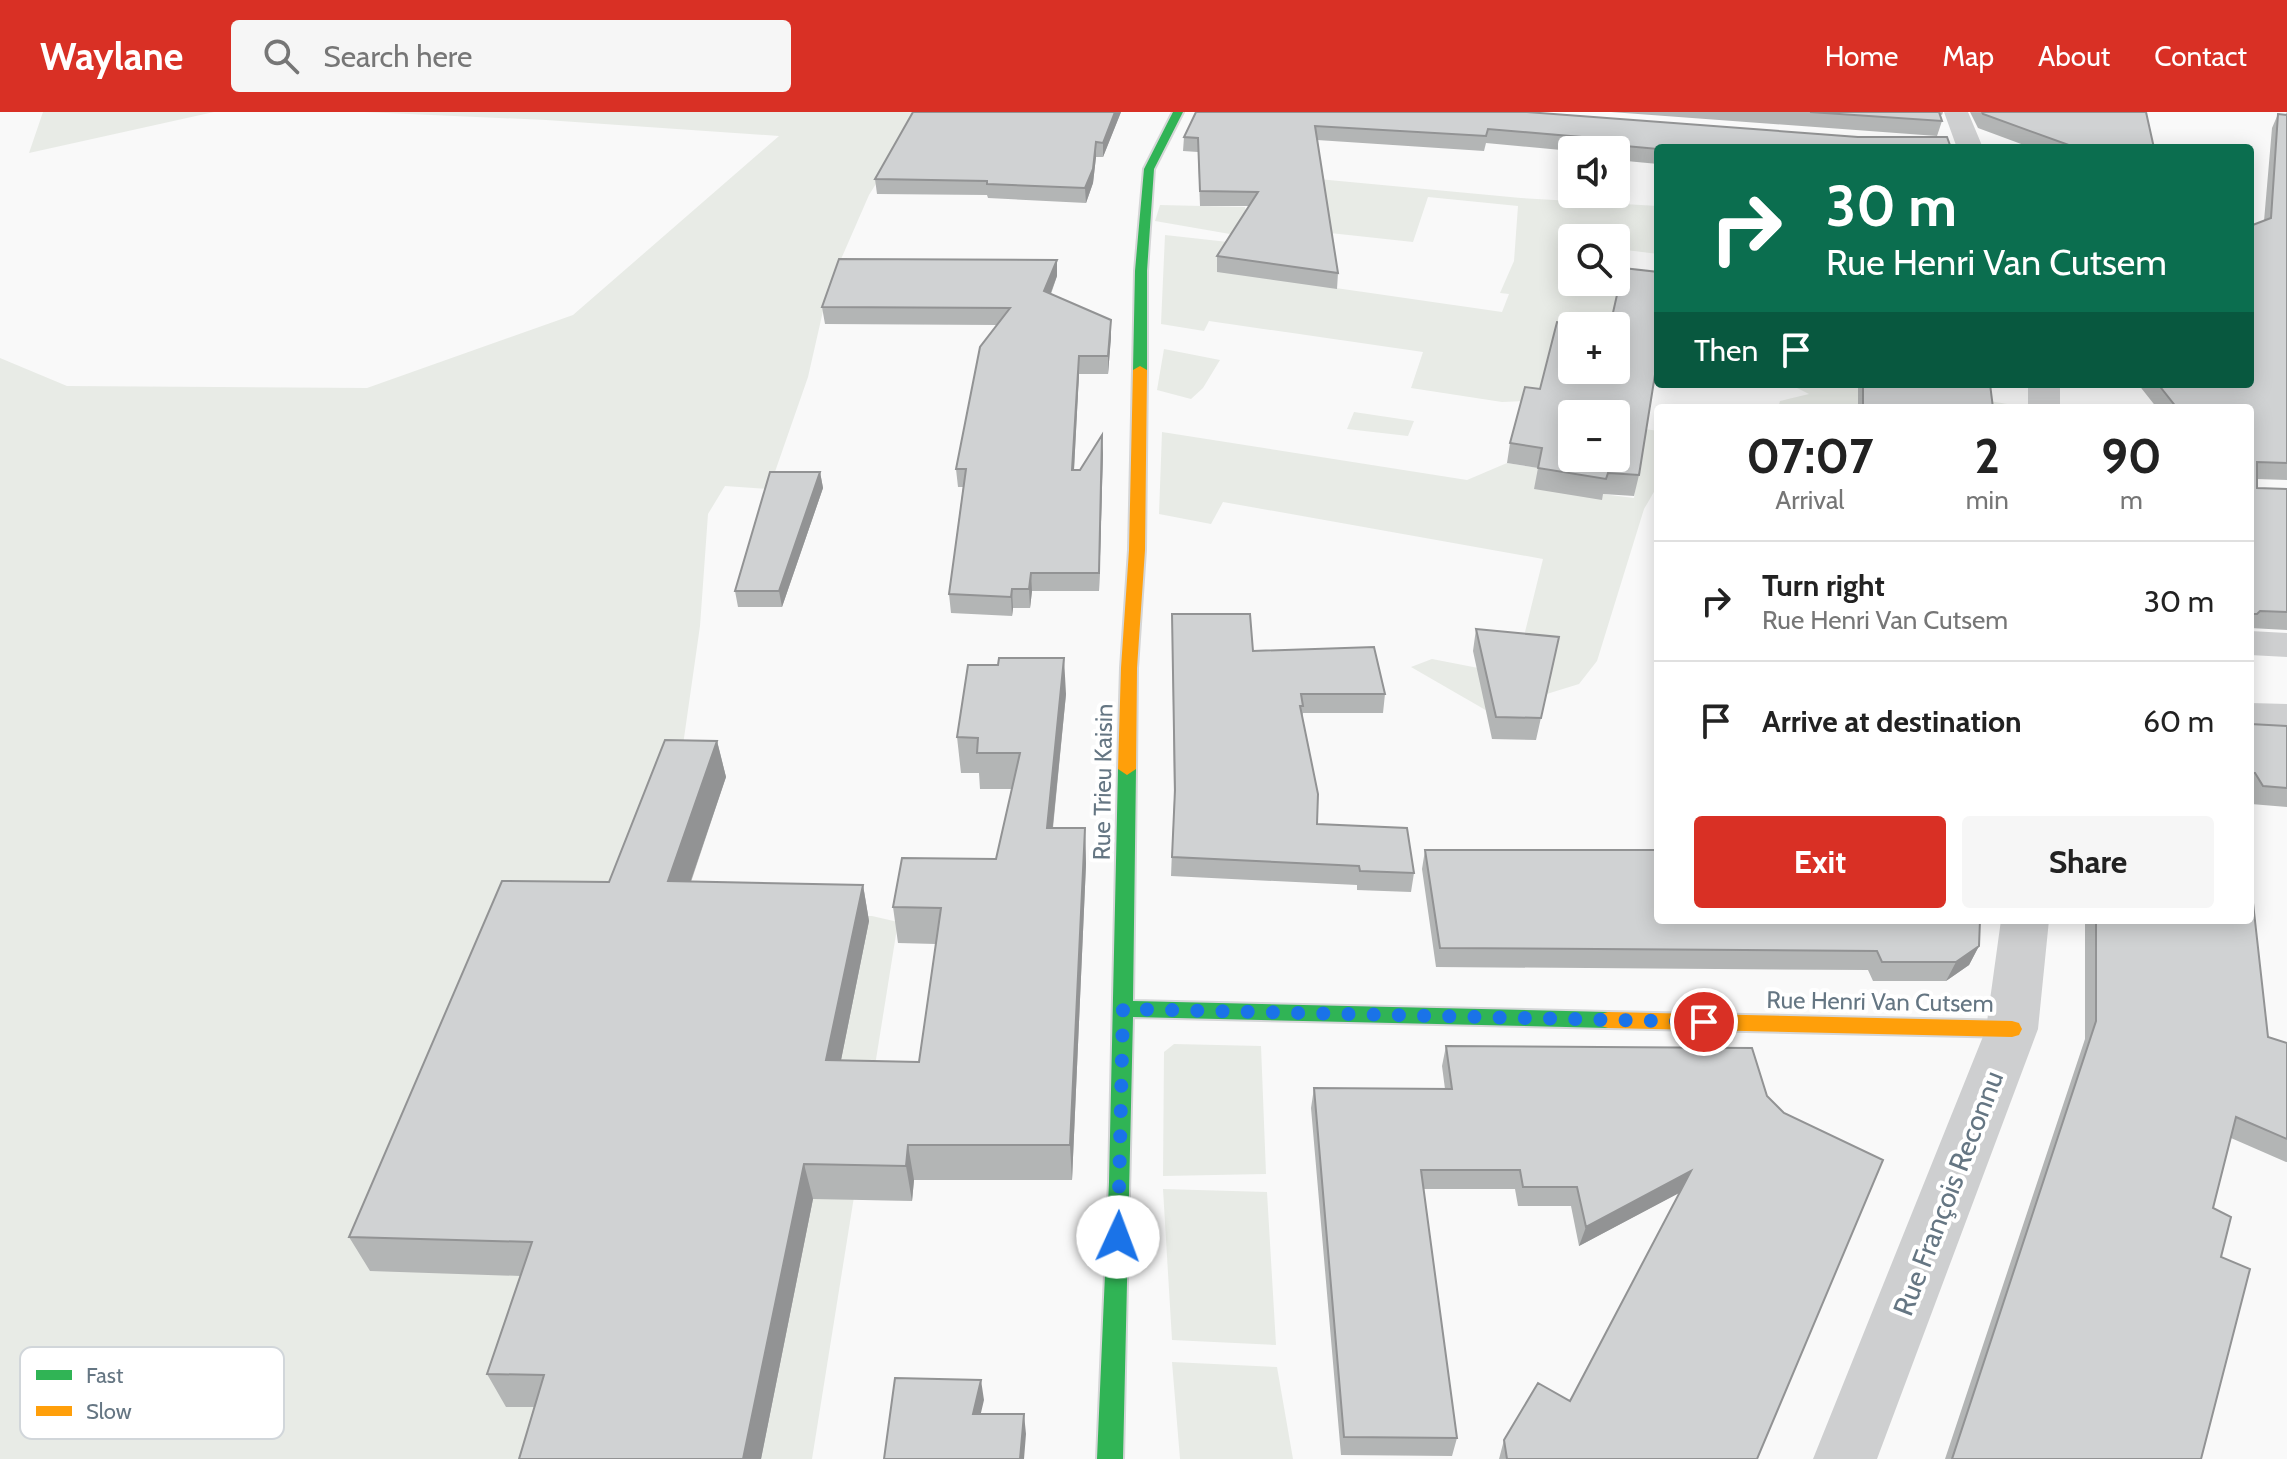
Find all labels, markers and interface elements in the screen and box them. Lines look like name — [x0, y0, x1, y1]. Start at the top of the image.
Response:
search box — [231, 20, 791, 92]
text: Waylane — [40, 33, 183, 80]
icon: search — [259, 34, 303, 78]
text: Search here — [323, 38, 472, 75]
text: Home — [1825, 39, 1898, 73]
text: Map — [1942, 39, 1994, 73]
text: About — [2038, 39, 2110, 73]
text: Contact — [2154, 39, 2247, 73]
map controls — [1558, 136, 1630, 472]
button: sound — [1558, 136, 1630, 208]
text: 30 m — [1826, 172, 1957, 240]
icon: right — [1694, 176, 1798, 280]
button: search — [1558, 224, 1630, 296]
text: Rue Henri Van Cutsem — [1826, 240, 2167, 284]
button: + — [1558, 312, 1630, 384]
icon: arrive — [1774, 328, 1818, 372]
text: Then — [1694, 332, 1758, 369]
button: − — [1558, 400, 1630, 472]
text: 07:07 — [1746, 427, 1874, 485]
text: 2 — [1975, 427, 2000, 485]
text: 90 — [2101, 427, 2162, 485]
text: Arrival — [1775, 484, 1845, 516]
text: min — [1966, 484, 2009, 516]
text: m — [2120, 484, 2143, 516]
text: Turn right — [1762, 567, 1885, 604]
icon: right — [1694, 579, 1738, 623]
text: 30 m — [2144, 583, 2214, 620]
text: Rue Henri Van Cutsem — [1762, 604, 2008, 636]
icon: arrive — [1694, 699, 1738, 743]
street label: Rue Trieu Kaisin — [1087, 703, 1118, 861]
text: Arrive at destination — [1762, 703, 2022, 740]
text: 60 m — [2143, 703, 2214, 740]
button: Exit — [1694, 816, 1946, 908]
button: Share — [1962, 816, 2214, 908]
street label: Rue Henri Van Cutsem — [1766, 985, 1994, 1018]
pin — [1670, 988, 1738, 1056]
icon: arrive — [1682, 1000, 1726, 1044]
street label: Rue François Reconnu — [1886, 1066, 2010, 1320]
position arrow — [1076, 1195, 1160, 1279]
legend — [20, 1347, 284, 1439]
text: Fast — [86, 1362, 124, 1389]
text: Slow — [86, 1398, 132, 1425]

